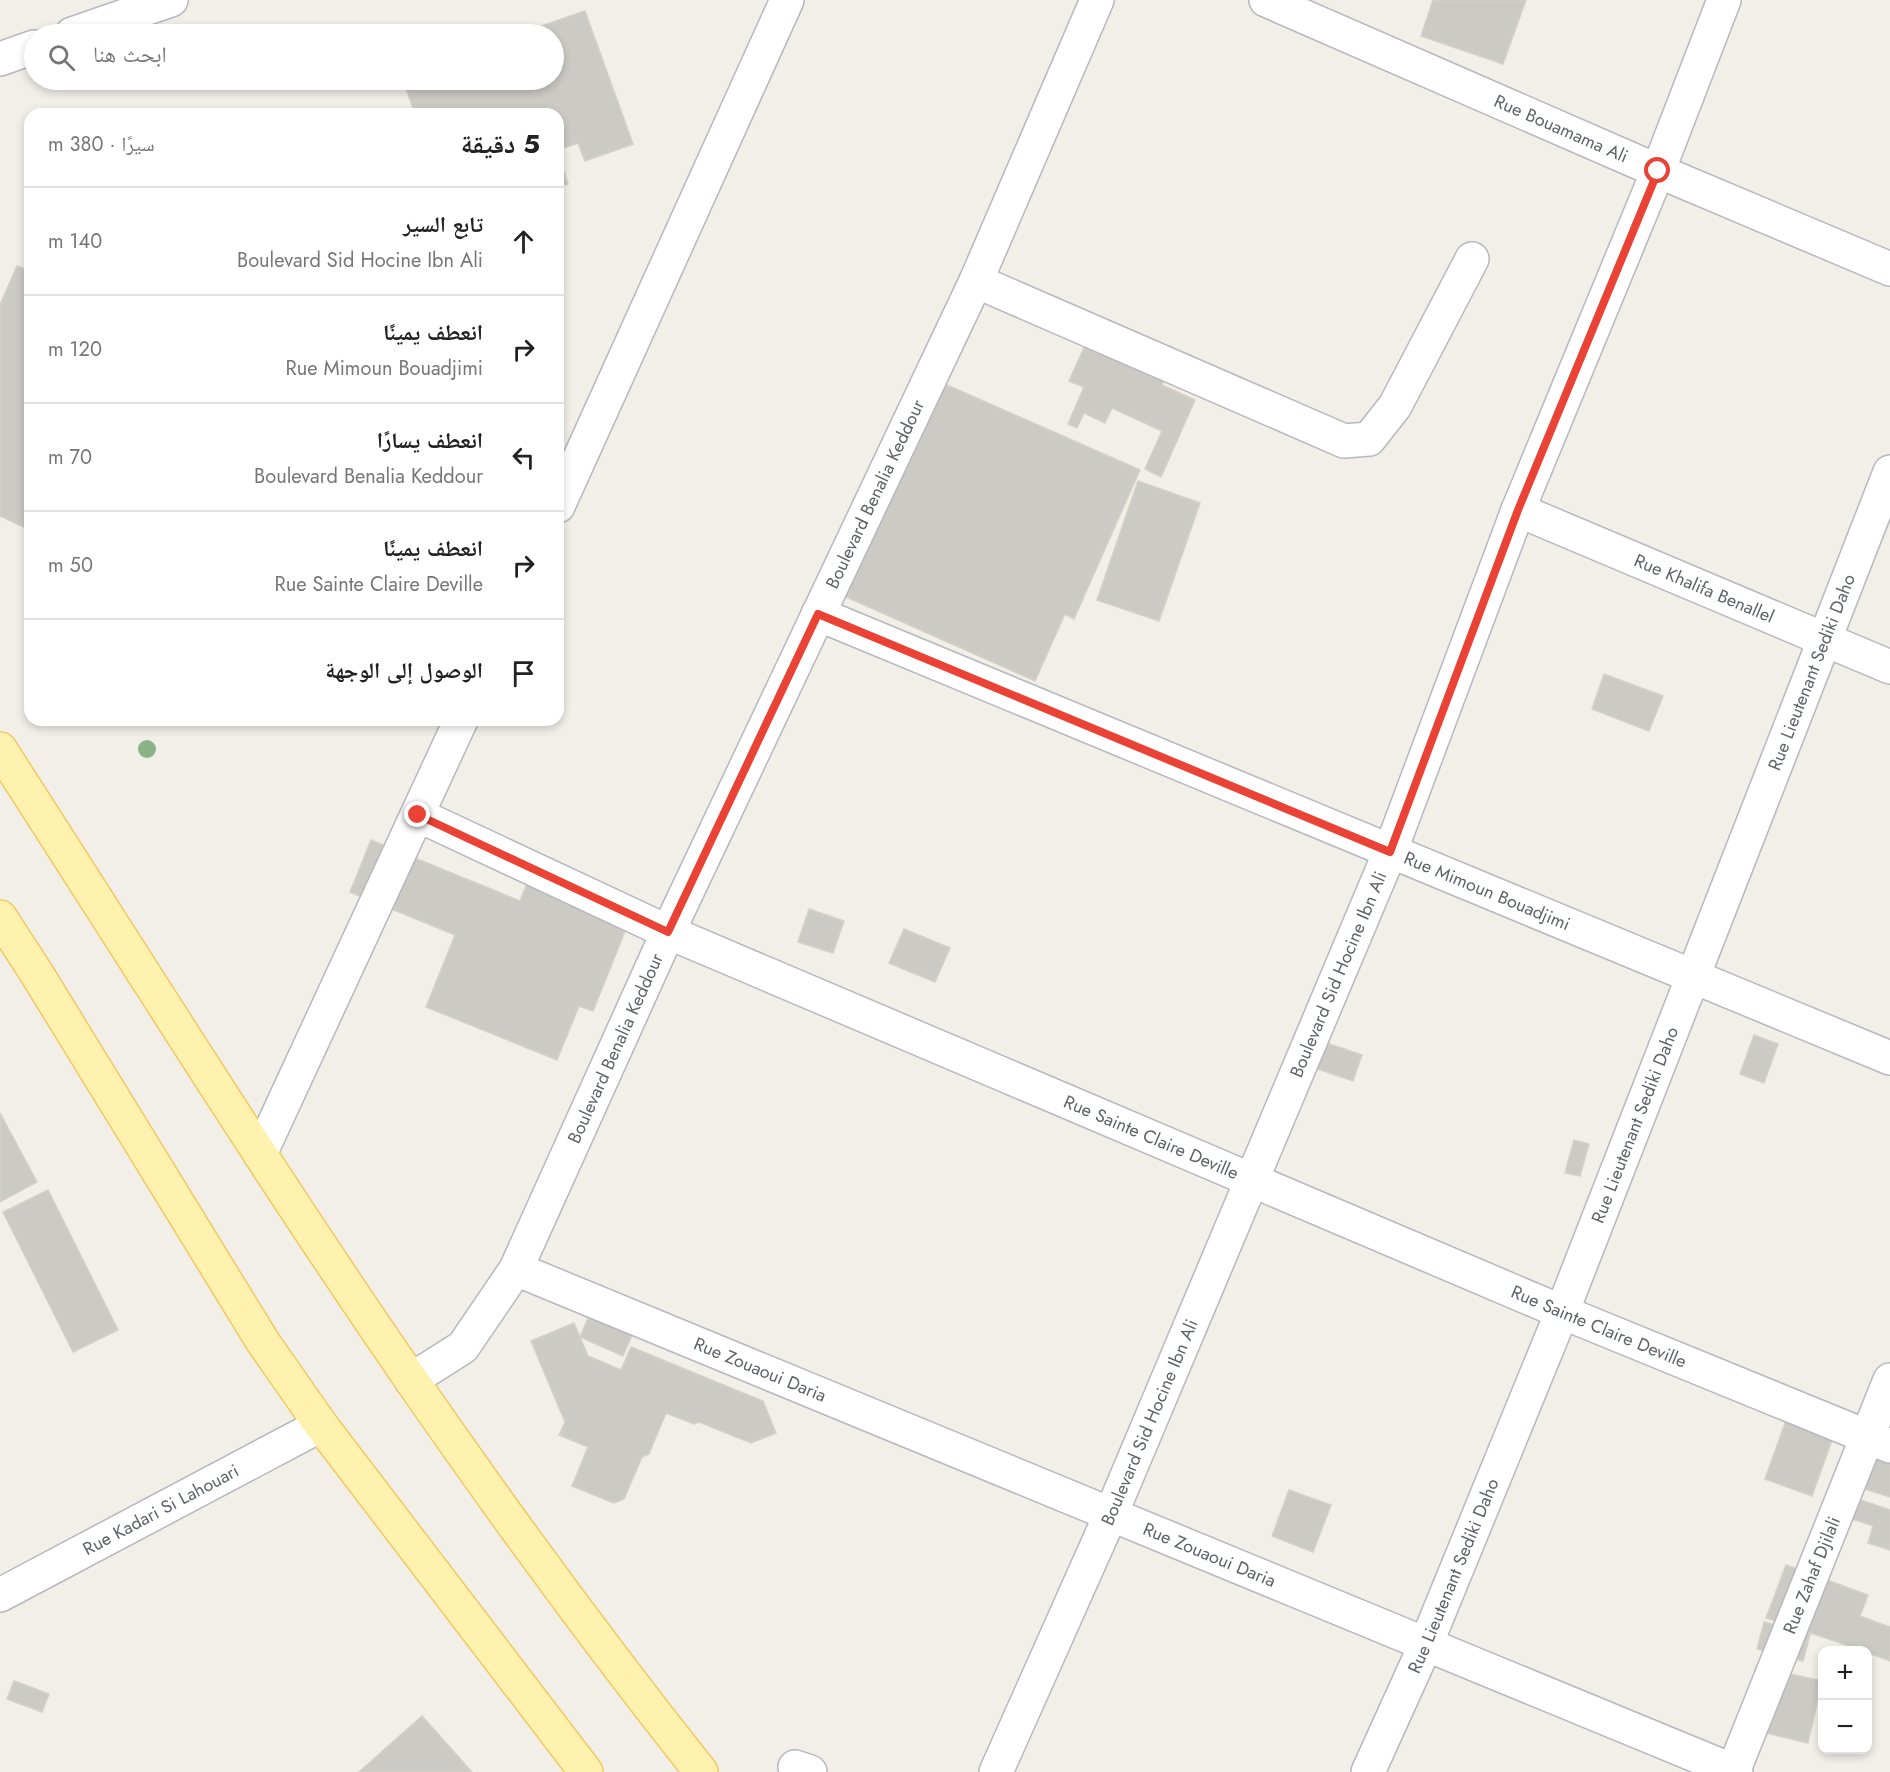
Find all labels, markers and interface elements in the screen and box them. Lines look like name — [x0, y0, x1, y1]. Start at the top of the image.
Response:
search box — [24, 24, 564, 90]
text: ابحث هنا — [93, 38, 167, 70]
icon: search — [45, 41, 78, 74]
street label: Rue Bouamama Ali — [1490, 88, 1632, 169]
text: 5 دقيقة — [461, 125, 540, 163]
text: سيرًا · 380 m — [48, 130, 155, 159]
route start — [1644, 157, 1670, 183]
text: تابع السير — [403, 208, 483, 240]
icon: ahead — [507, 225, 540, 258]
text: 140 m — [48, 227, 102, 256]
text: Boulevard Sid Hocine Ibn Ali — [237, 246, 483, 275]
text: انعطف يمينًا — [383, 316, 483, 348]
icon: right — [507, 333, 540, 366]
text: 120 m — [48, 335, 102, 364]
text: Rue Mimoun Bouadjimi — [285, 354, 483, 383]
street label: Boulevard Benalia Keddour — [819, 395, 931, 593]
text: انعطف يسارًا — [377, 424, 483, 456]
icon: left — [507, 441, 540, 474]
text: 70 m — [48, 443, 92, 472]
text: Boulevard Benalia Keddour — [254, 462, 483, 491]
text: انعطف يمينًا — [383, 532, 483, 564]
street label: Rue Khalifa Benallel — [1630, 547, 1778, 630]
icon: right — [507, 549, 540, 582]
text: 50 m — [48, 551, 93, 580]
text: Rue Sainte Claire Deville — [275, 570, 483, 599]
street label: Rue Lieutenant Sediki Daho — [1762, 570, 1862, 774]
text: الوصول إلى الوجهة — [325, 654, 483, 686]
icon: arrive — [507, 657, 540, 690]
route end — [404, 801, 430, 827]
street label: Rue Mimoun Bouadjimi — [1400, 845, 1574, 937]
street label: Boulevard Sid Hocine Ibn Ali — [1283, 867, 1393, 1082]
street label: Boulevard Benalia Keddour — [561, 948, 670, 1148]
street label: Rue Lieutenant Sediki Daho — [1585, 1023, 1685, 1227]
street label: Rue Sainte Claire Deville — [1060, 1089, 1243, 1186]
street label: Rue Sainte Claire Deville — [1507, 1279, 1690, 1375]
street label: Boulevard Sid Hocine Ibn Ali — [1095, 1315, 1205, 1530]
street label: Rue Zouaoui Daria — [690, 1331, 830, 1409]
street label: Rue Kadari Si Lahouari — [78, 1458, 244, 1562]
street label: Rue Lieutenant Sediki Daho — [1401, 1474, 1506, 1678]
street label: Rue Zahaf Djilali — [1777, 1513, 1847, 1638]
street label: Rue Zouaoui Daria — [1139, 1516, 1280, 1594]
map controls — [1818, 1646, 1872, 1754]
button: + — [1818, 1646, 1872, 1700]
button: − — [1818, 1700, 1872, 1754]

